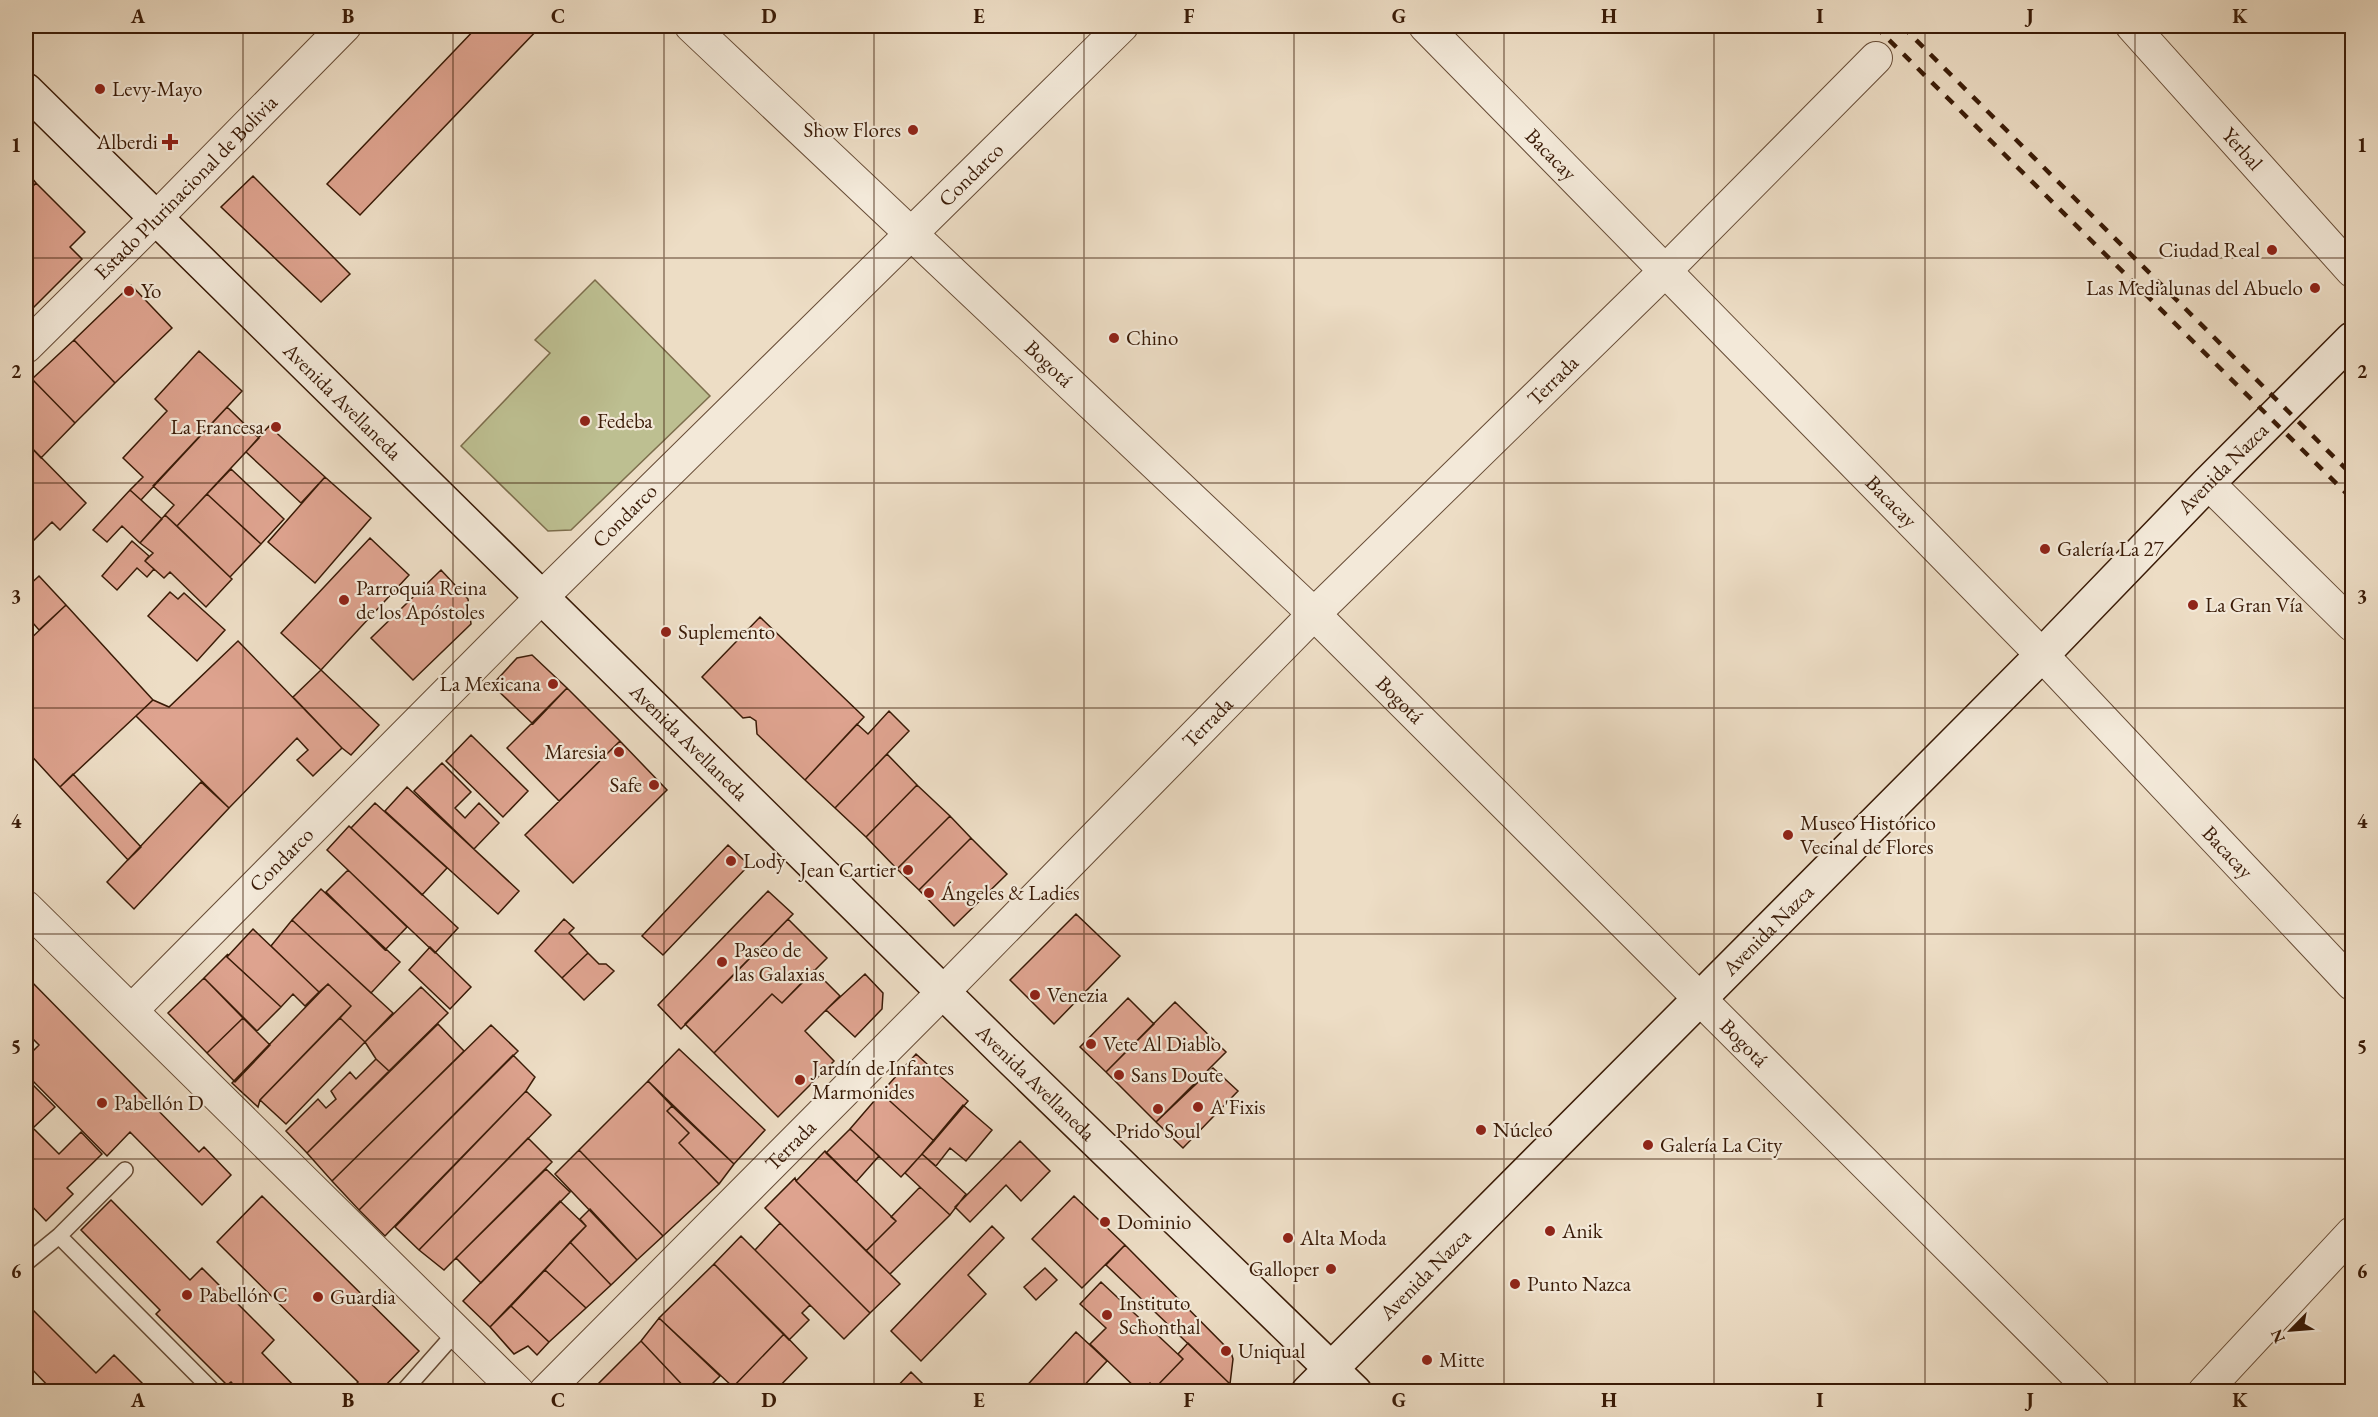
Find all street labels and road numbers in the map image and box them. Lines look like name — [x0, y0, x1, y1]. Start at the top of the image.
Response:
street label: Estado Plurinacional de Bolivia — [88, 88, 283, 285]
street label: Yerbal — [2216, 121, 2269, 176]
street label: Bacacay — [1520, 122, 1584, 187]
street label: Condarco — [932, 136, 1009, 212]
street label: Bogotá — [1019, 334, 1080, 393]
street label: Avenida Avellaneda — [277, 336, 408, 466]
street label: Terrada — [1521, 349, 1584, 411]
street label: Avenida Nazca — [2171, 416, 2274, 520]
street label: Bacacay — [1860, 469, 1924, 534]
street label: Condarco — [586, 477, 663, 553]
street label: Bogotá — [1370, 670, 1431, 730]
street label: Avenida Avellaneda — [624, 677, 755, 807]
street label: Terrada — [1176, 690, 1239, 753]
street label: Bacacay — [2197, 820, 2260, 885]
street label: Condarco — [243, 821, 319, 897]
street label: Avenida Nazca — [1716, 878, 1820, 982]
street label: Bogotá — [1715, 1013, 1775, 1073]
street label: Avenida Avellaneda — [970, 1018, 1102, 1147]
street label: Terrada — [759, 1113, 822, 1176]
street label: Avenida Nazca — [1373, 1222, 1477, 1326]

